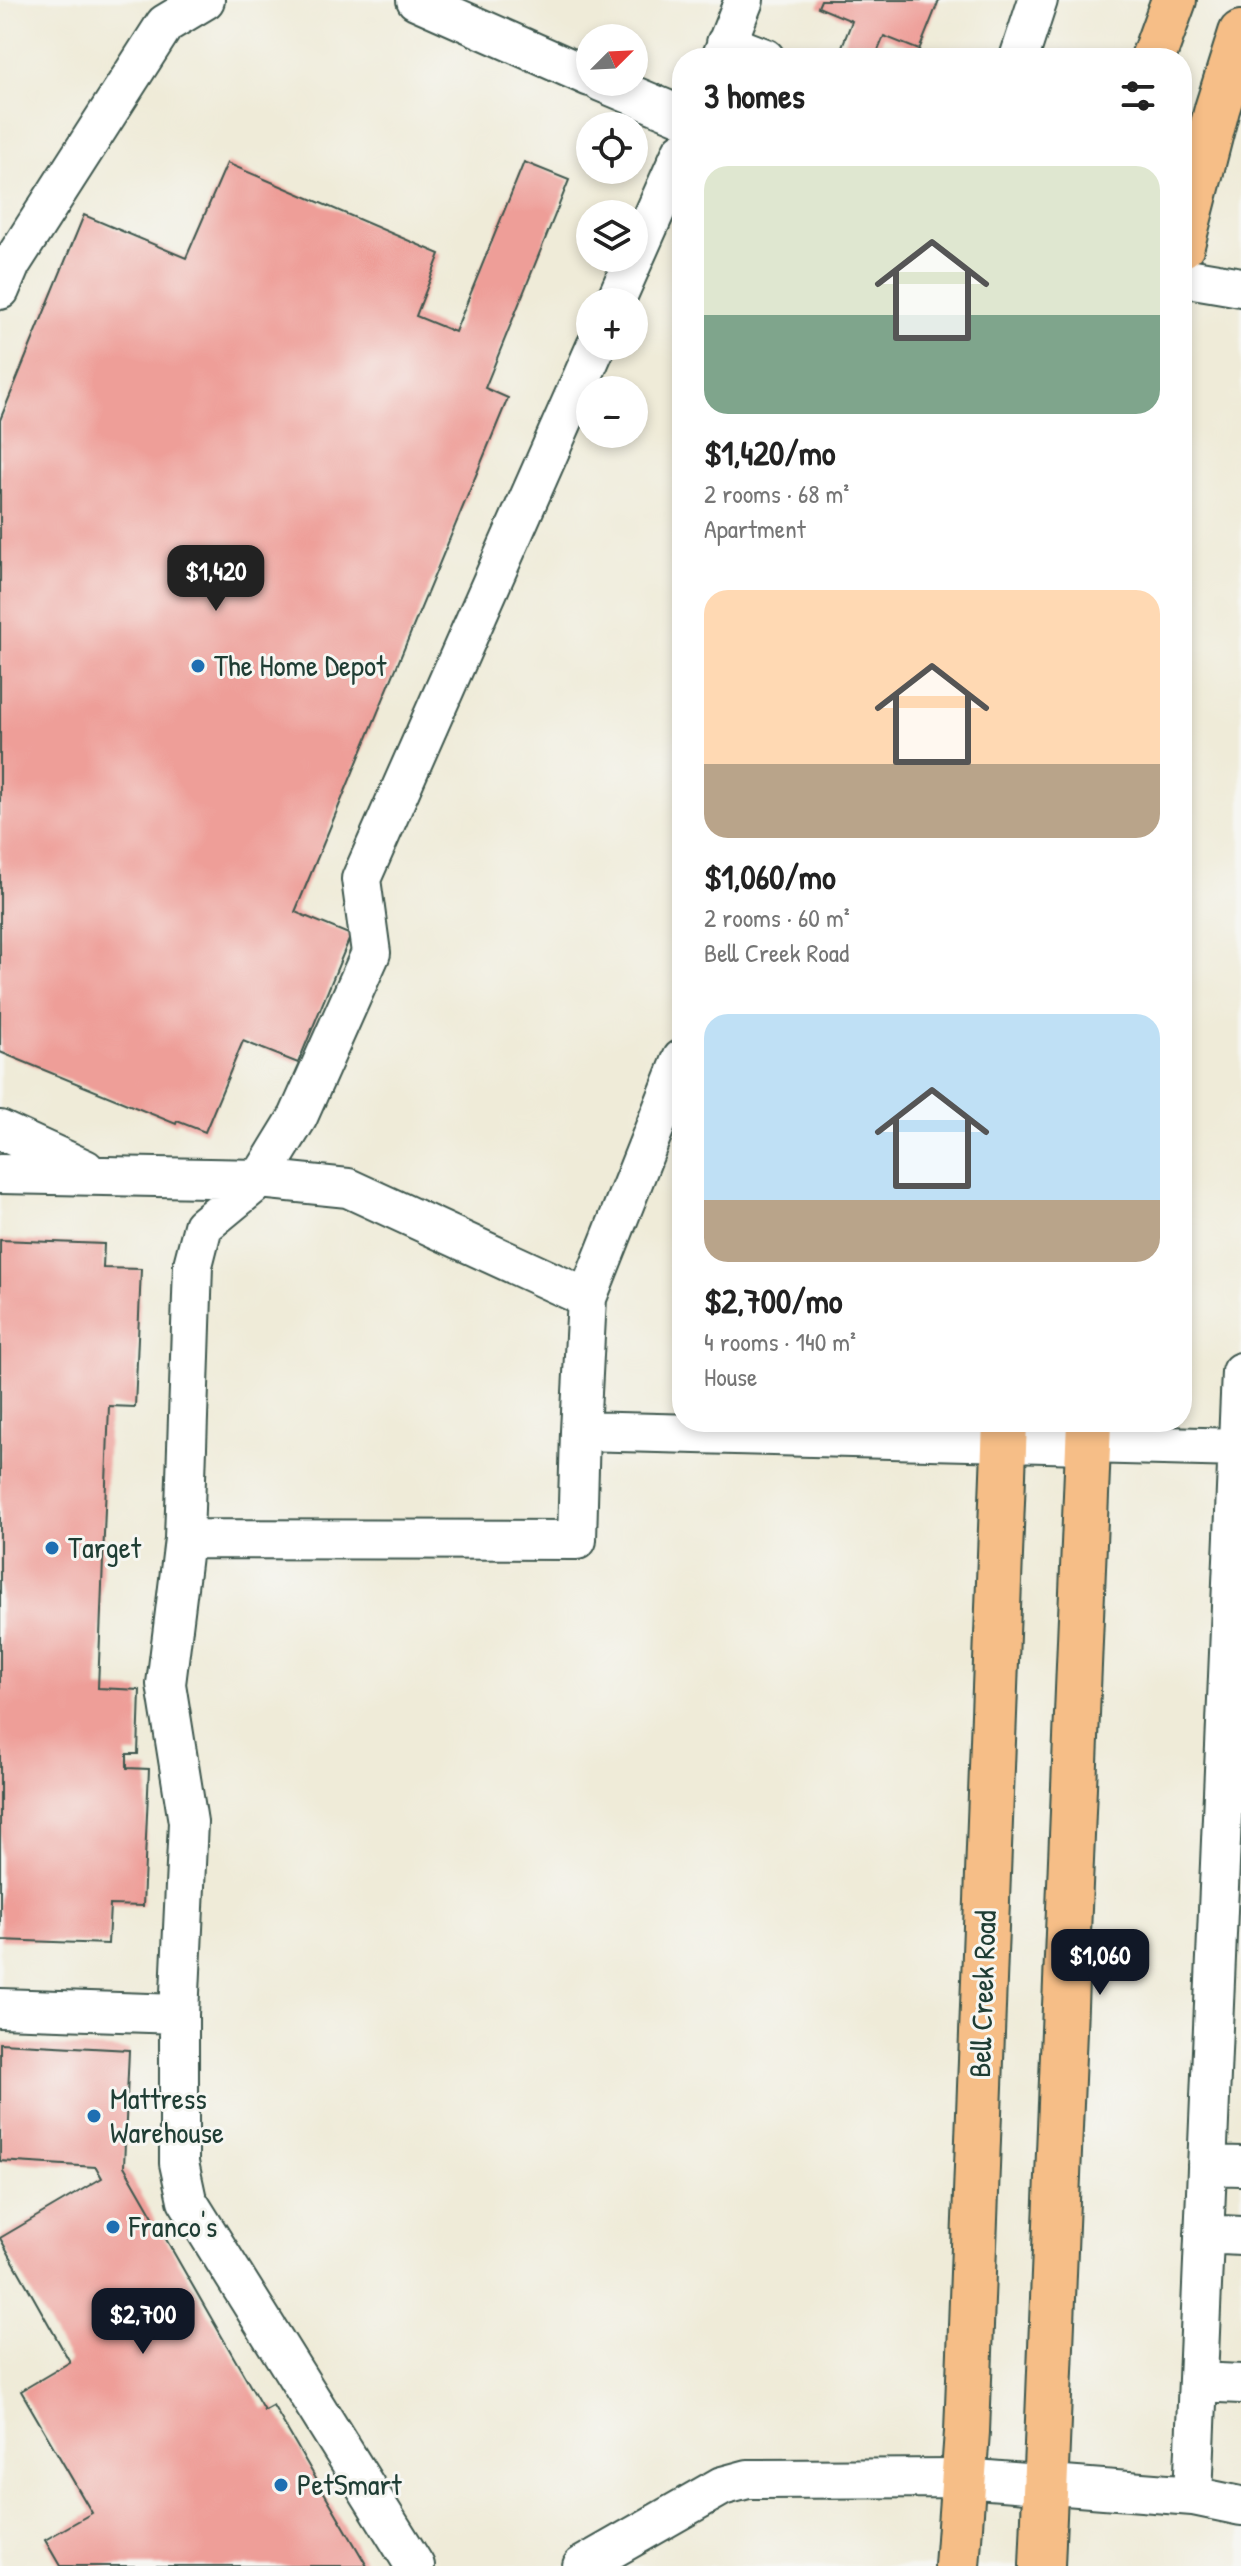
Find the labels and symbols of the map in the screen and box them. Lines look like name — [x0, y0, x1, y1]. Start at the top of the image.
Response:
north arrow — [576, 24, 648, 96]
pin: $1,420 — [151, 545, 281, 613]
place label: The Home Depot — [214, 645, 387, 685]
marker: The Home Depot — [189, 657, 207, 675]
place label: Target — [68, 1527, 142, 1567]
marker: Target — [43, 1539, 61, 1557]
street label: Bell Creek Road — [959, 1909, 1005, 2078]
pin: $1,060 — [1035, 1929, 1165, 1997]
place label: Mattress Warehouse — [110, 2078, 224, 2152]
marker: Mattress Warehouse — [85, 2107, 103, 2125]
place label: Franco's — [128, 2206, 217, 2246]
marker: Franco's — [104, 2218, 122, 2236]
pin: $2,700 — [78, 2288, 208, 2356]
place label: PetSmart — [297, 2464, 402, 2504]
marker: PetSmart — [272, 2476, 290, 2494]

